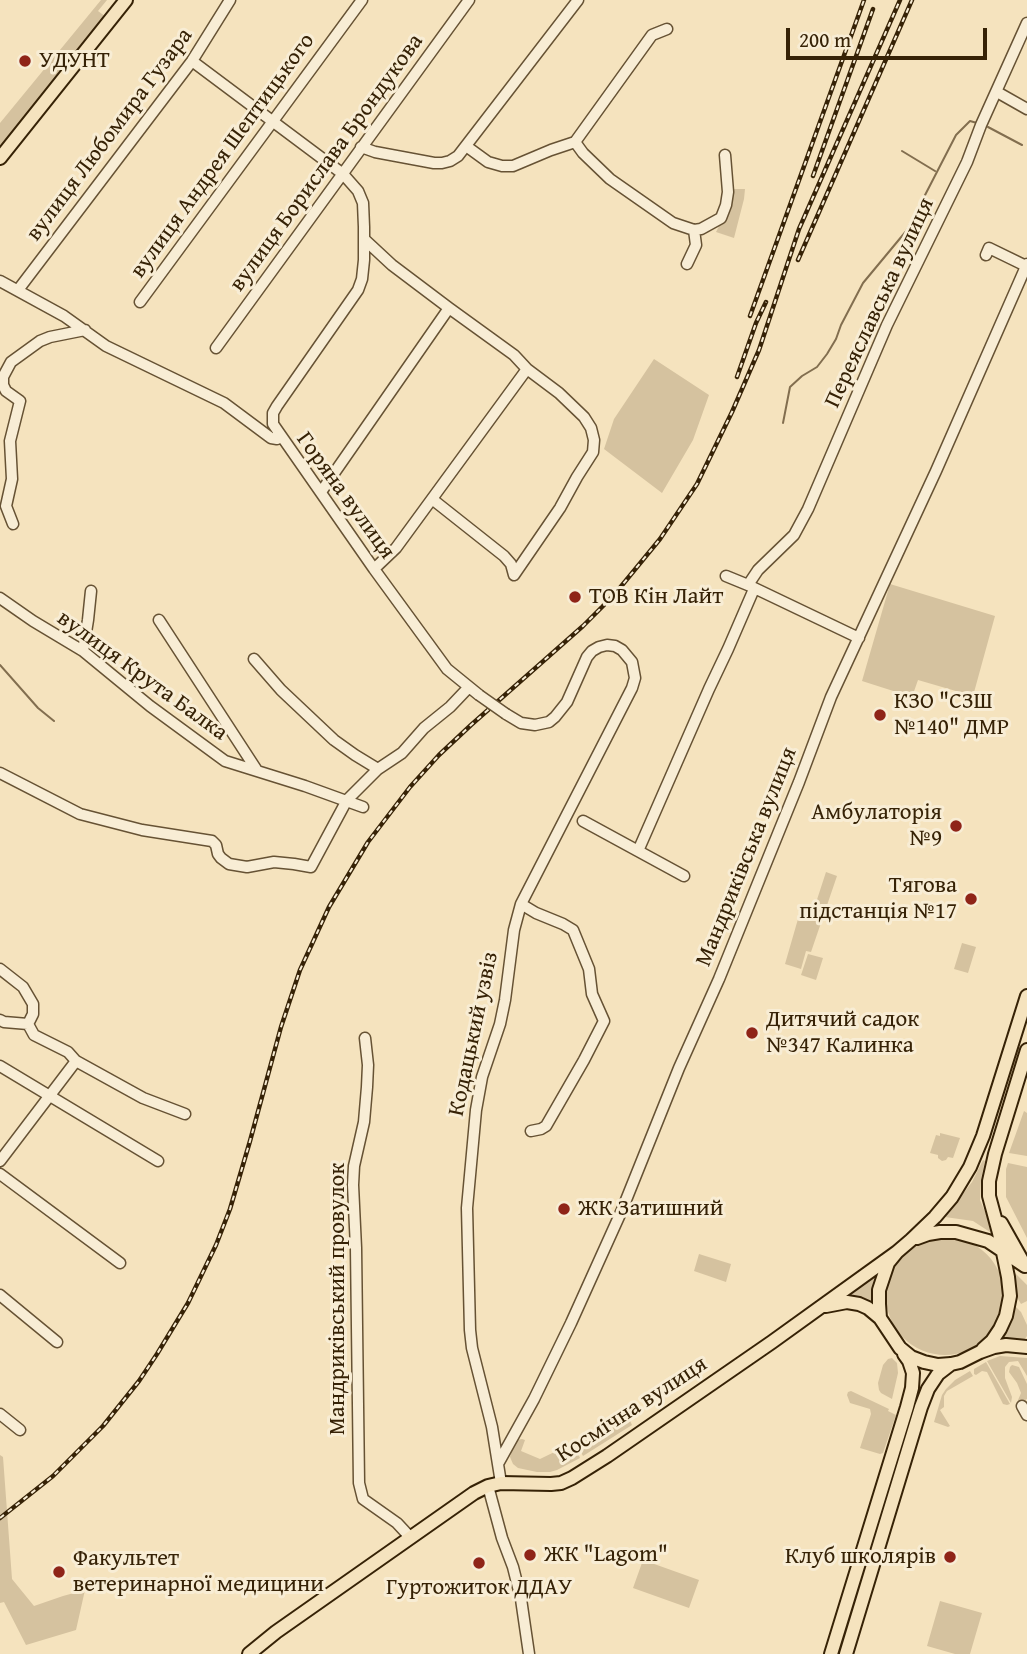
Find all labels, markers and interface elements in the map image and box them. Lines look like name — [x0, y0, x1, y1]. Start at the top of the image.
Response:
scale bar — [789, 14, 990, 58]
street label: вулиця Любомира Гузара — [21, 23, 199, 247]
text: 200 m — [799, 24, 851, 55]
street label: вулиця Андрея Шептицького — [125, 28, 321, 284]
street label: вулиця Борислава Брондукова — [224, 29, 430, 297]
place label: УДУНТ — [39, 47, 110, 75]
marker: УДУНТ — [17, 53, 33, 69]
street label: Переяславська вулиця — [819, 194, 941, 412]
street label: Горяна вулиця — [290, 427, 400, 565]
place label: ТОВ Кін Лайт — [589, 583, 723, 611]
marker: ТОВ Кін Лайт — [567, 589, 583, 605]
street label: вулиця Крута Балка — [51, 605, 233, 747]
place label: КЗО "СЗШ №140" ДМР — [894, 688, 1009, 742]
marker: КЗО "СЗШ №140" ДМР — [872, 707, 888, 723]
street label: Мандриківська вулиця — [690, 743, 804, 971]
place label: Амбулаторія №9 — [811, 799, 942, 853]
marker: Амбулаторія №9 — [948, 818, 964, 834]
place label: Тягова пiдстанцiя №17 — [799, 872, 957, 926]
marker: Тягова пiдстанцiя №17 — [963, 891, 979, 907]
street label: Кодацький узвіз — [443, 949, 505, 1119]
place label: Дитячий садок №347 Калинка — [766, 1006, 919, 1060]
marker: Дитячий садок №347 Калинка — [744, 1025, 760, 1041]
street label: Мандриківський провулок — [324, 1163, 352, 1435]
place label: ЖК Затишний — [578, 1195, 723, 1223]
marker: ЖК Затишний — [556, 1201, 572, 1217]
street label: Космічна вулиця — [551, 1351, 713, 1469]
place label: ЖК "Lagom" — [544, 1541, 668, 1569]
place label: Клуб школярів — [785, 1543, 936, 1571]
place label: Факультет ветеринарної медицини — [73, 1545, 324, 1599]
marker: ЖК "Lagom" — [522, 1547, 538, 1563]
marker: Клуб школярів — [942, 1549, 958, 1565]
marker: Гуртожиток ДДАУ — [471, 1555, 487, 1571]
marker: Факультет ветеринарної медицини — [51, 1564, 67, 1580]
place label: Гуртожиток ДДАУ — [386, 1574, 572, 1602]

